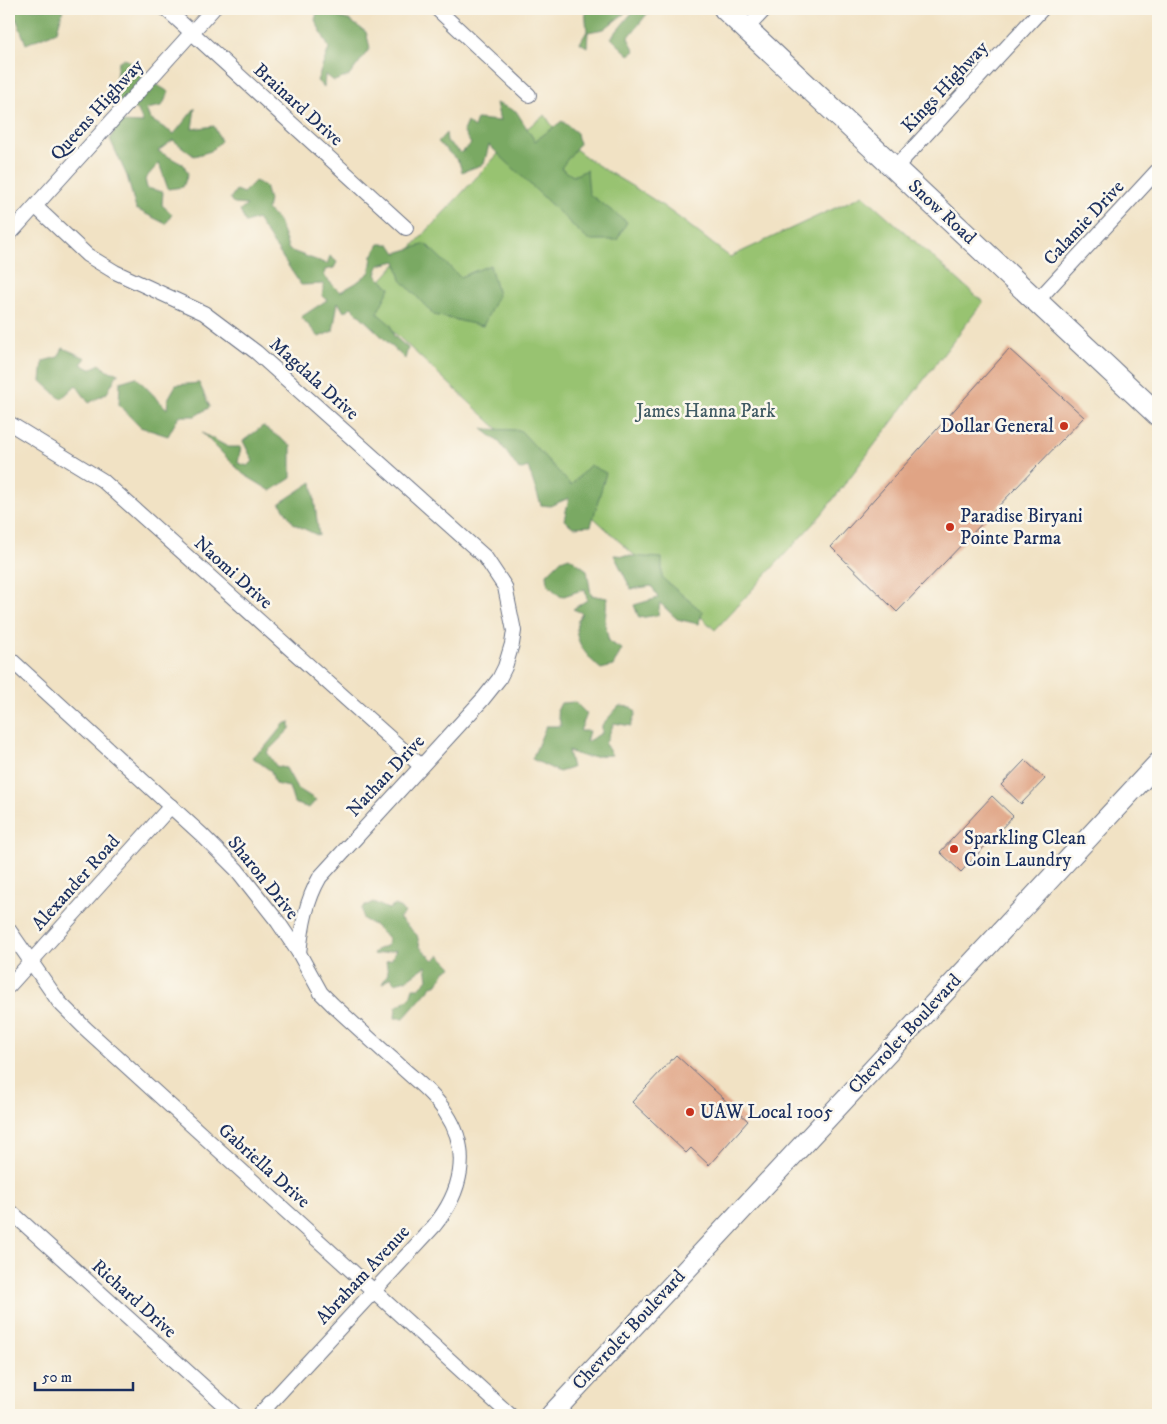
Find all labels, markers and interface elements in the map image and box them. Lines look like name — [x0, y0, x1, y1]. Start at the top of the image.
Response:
street label: Kings Highway — [897, 36, 994, 138]
street label: Queens Highway — [45, 54, 149, 165]
street label: Brainard Drive — [248, 59, 348, 151]
street label: Snow Road — [903, 175, 981, 250]
street label: Calamie Drive — [1039, 176, 1129, 270]
street label: Magdala Drive — [265, 333, 364, 425]
park label: James Hanna Park — [634, 400, 776, 423]
place label: Dollar General — [940, 415, 1054, 438]
marker: Dollar General — [1058, 420, 1070, 432]
place label: Paradise Biryani Pointe Parma — [960, 505, 1083, 550]
marker: Paradise Biryani Pointe Parma — [944, 521, 956, 533]
street label: Naomi Drive — [189, 532, 277, 614]
street label: Nathan Drive — [342, 730, 430, 822]
place label: Sparkling Clean Coin Laundry — [964, 827, 1086, 872]
street label: Alexander Road — [27, 830, 125, 936]
street label: Sharon Drive — [222, 832, 304, 924]
marker: Sparkling Clean Coin Laundry — [948, 843, 960, 855]
street label: Chevrolet Boulevard — [844, 969, 967, 1099]
place label: UAW Local 1005 — [700, 1101, 834, 1124]
marker: UAW Local 1005 — [684, 1106, 696, 1118]
street label: Gabriella Drive — [213, 1119, 315, 1213]
street label: Abraham Avenue — [311, 1221, 415, 1329]
street label: Richard Drive — [87, 1255, 181, 1343]
street label: Chevrolet Boulevard — [568, 1265, 691, 1395]
scale bar — [35, 1359, 132, 1391]
text: 50 m — [42, 1368, 72, 1387]

